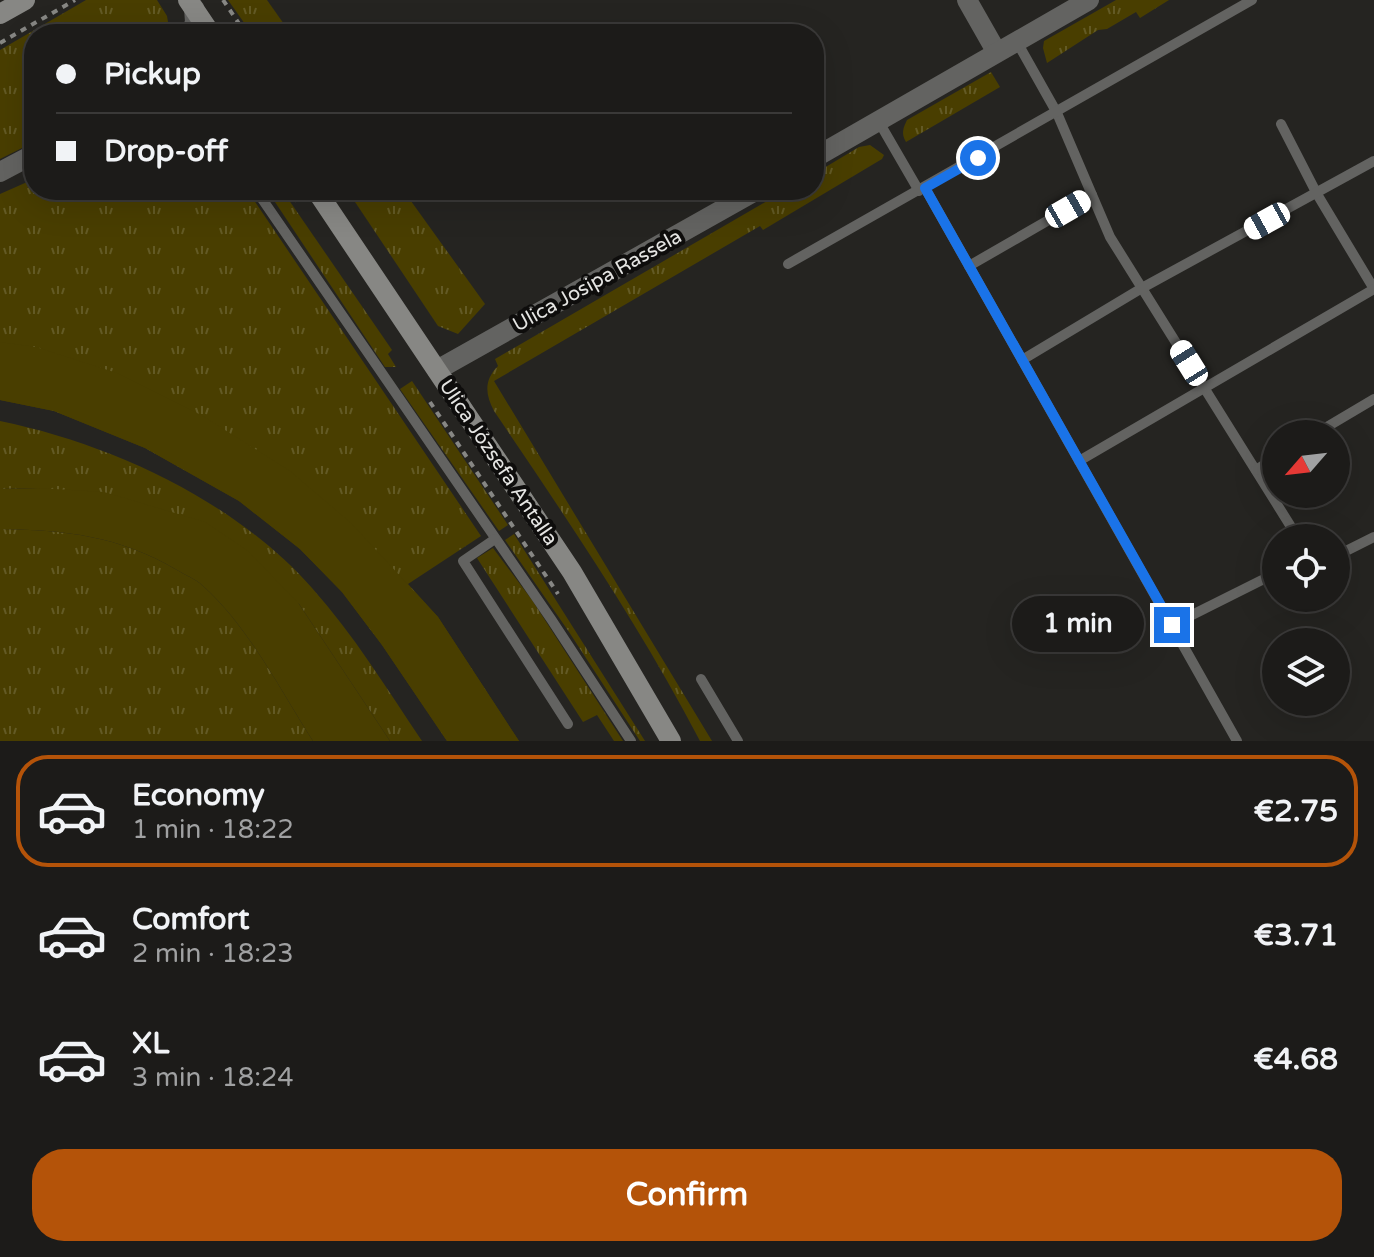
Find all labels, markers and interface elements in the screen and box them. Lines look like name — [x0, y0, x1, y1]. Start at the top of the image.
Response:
text: Pickup — [104, 56, 201, 93]
text: Drop-off — [104, 133, 228, 170]
route start — [960, 140, 996, 176]
car — [1041, 187, 1095, 231]
car — [1240, 199, 1294, 243]
street label: Ulica Josipa Rassela — [509, 224, 686, 337]
car — [1166, 336, 1212, 390]
street label: Ulica Józsefa Antalla — [434, 375, 563, 550]
north arrow — [1262, 420, 1350, 508]
map controls — [1262, 420, 1350, 716]
button: locate — [1262, 524, 1350, 612]
callout: 1 min — [1012, 597, 1144, 653]
route end — [1154, 607, 1190, 643]
text: 1 min — [1043, 608, 1113, 639]
button: layers — [1262, 628, 1350, 716]
icon: car — [36, 775, 108, 847]
text: Economy — [132, 777, 265, 814]
text: €2.75 — [1254, 793, 1338, 830]
text: 1 min · 18:22 — [132, 814, 294, 845]
icon: car — [36, 899, 108, 971]
text: Comfort — [132, 901, 250, 938]
text: €3.71 — [1254, 917, 1338, 954]
text: 2 min · 18:23 — [132, 938, 294, 969]
icon: car — [36, 1023, 108, 1095]
text: XL — [132, 1025, 169, 1062]
text: €4.68 — [1253, 1041, 1338, 1078]
text: 3 min · 18:24 — [132, 1062, 294, 1093]
button: Confirm — [32, 1149, 1342, 1241]

